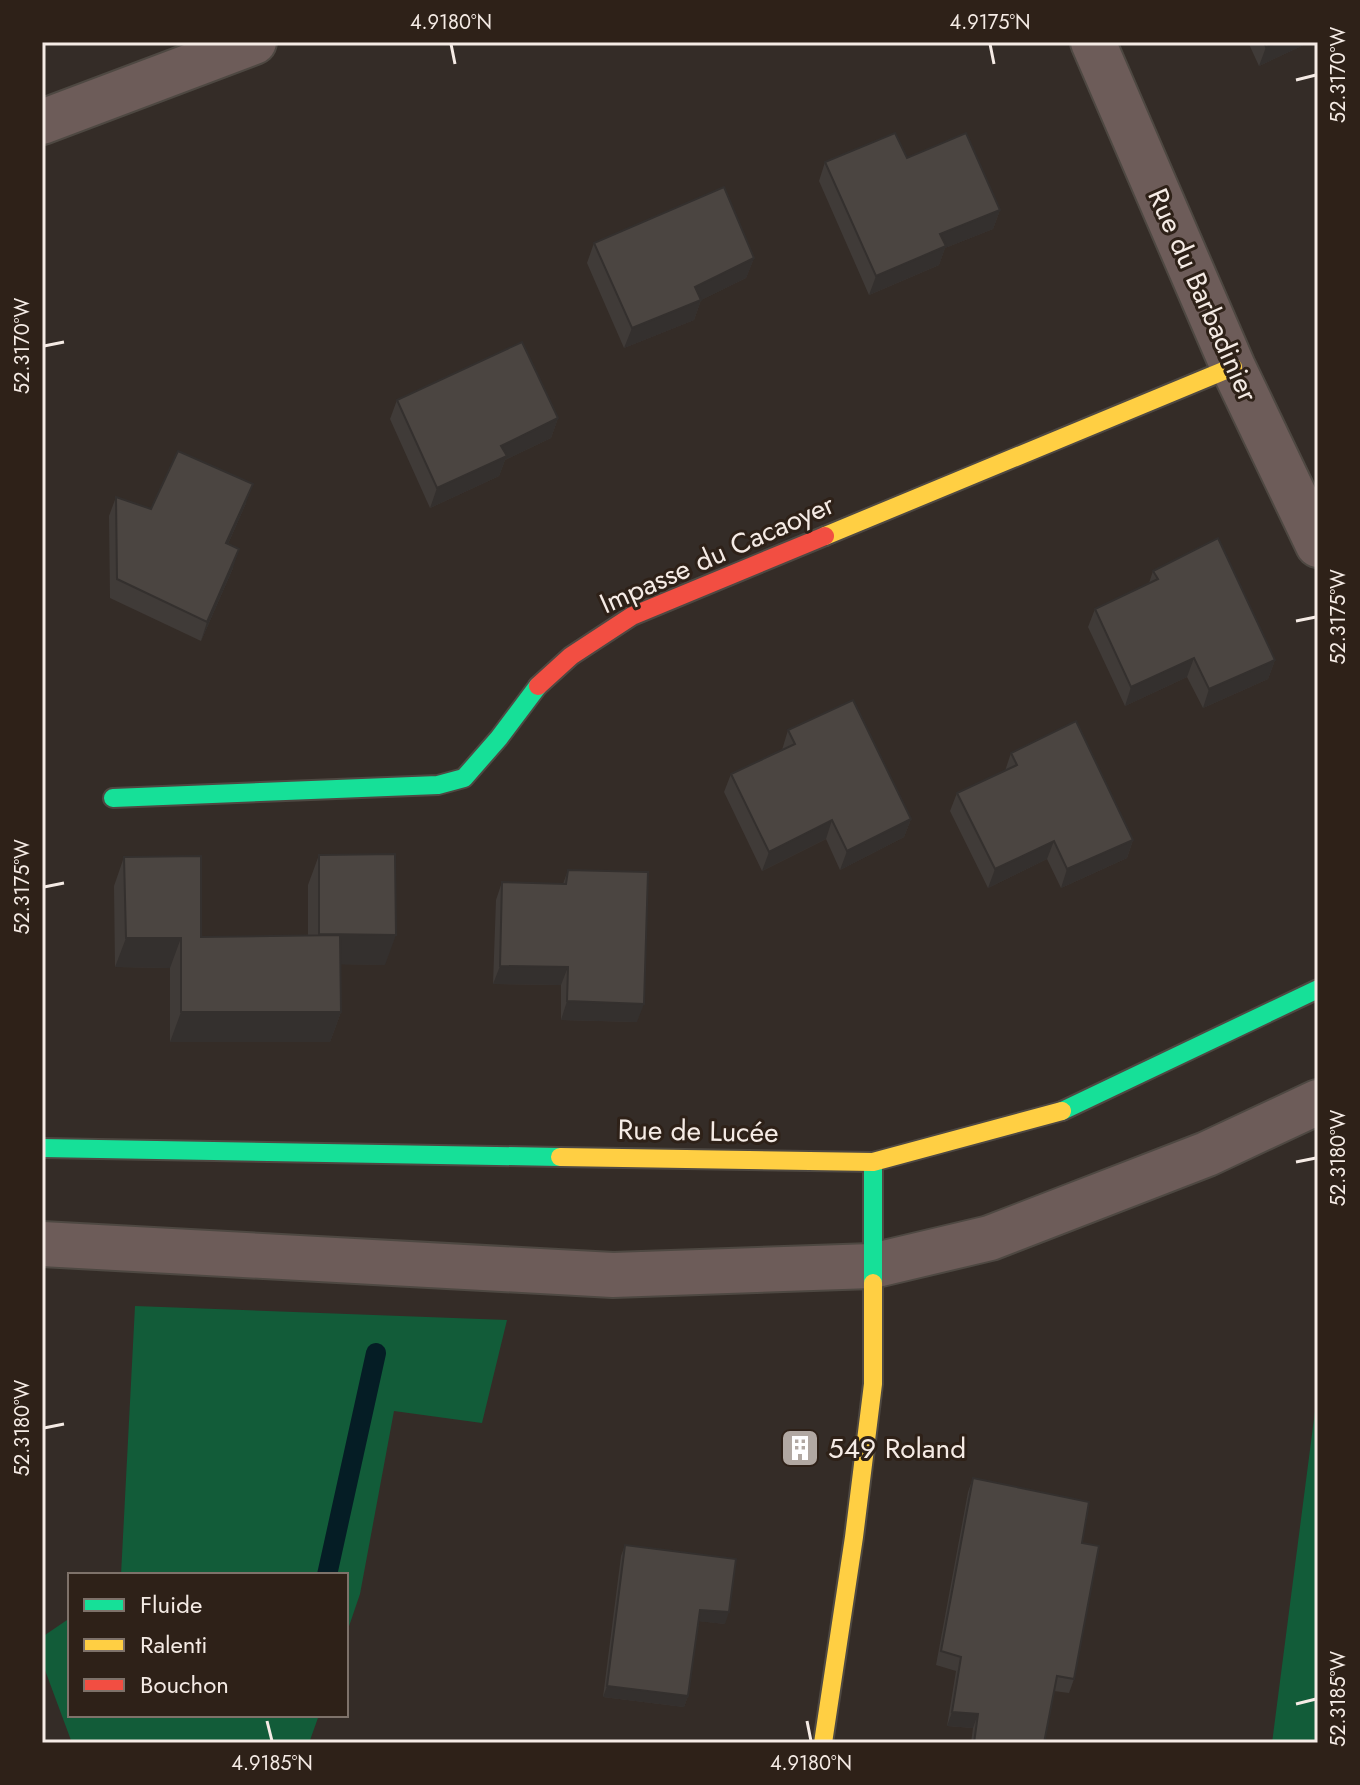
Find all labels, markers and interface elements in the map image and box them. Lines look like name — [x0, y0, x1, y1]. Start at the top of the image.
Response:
text: 4.9180°N — [410, 8, 492, 37]
text: 4.9175°N — [949, 8, 1031, 37]
text: 52.3170°W — [1324, 27, 1353, 123]
street label: Rue du Barbadinier — [1138, 182, 1269, 409]
text: 52.3170°W — [8, 298, 37, 394]
street label: Impasse du Cacaoyer — [593, 484, 841, 624]
text: 52.3175°W — [1324, 569, 1353, 665]
text: 52.3175°W — [8, 839, 37, 935]
street label: Rue de Lucée — [617, 1109, 779, 1153]
text: 52.3180°W — [1324, 1109, 1353, 1206]
text: 52.3180°W — [8, 1379, 37, 1476]
building icon: 549 Roland — [779, 1427, 821, 1469]
place label: 549 Roland — [828, 1428, 966, 1469]
legend — [68, 1573, 348, 1717]
text: Fluide — [140, 1587, 202, 1622]
text: Ralenti — [140, 1627, 207, 1662]
text: 52.3185°W — [1324, 1651, 1353, 1747]
text: Bouchon — [140, 1667, 229, 1702]
text: 4.9185°N — [231, 1749, 313, 1778]
text: 4.9180°N — [770, 1749, 852, 1778]

